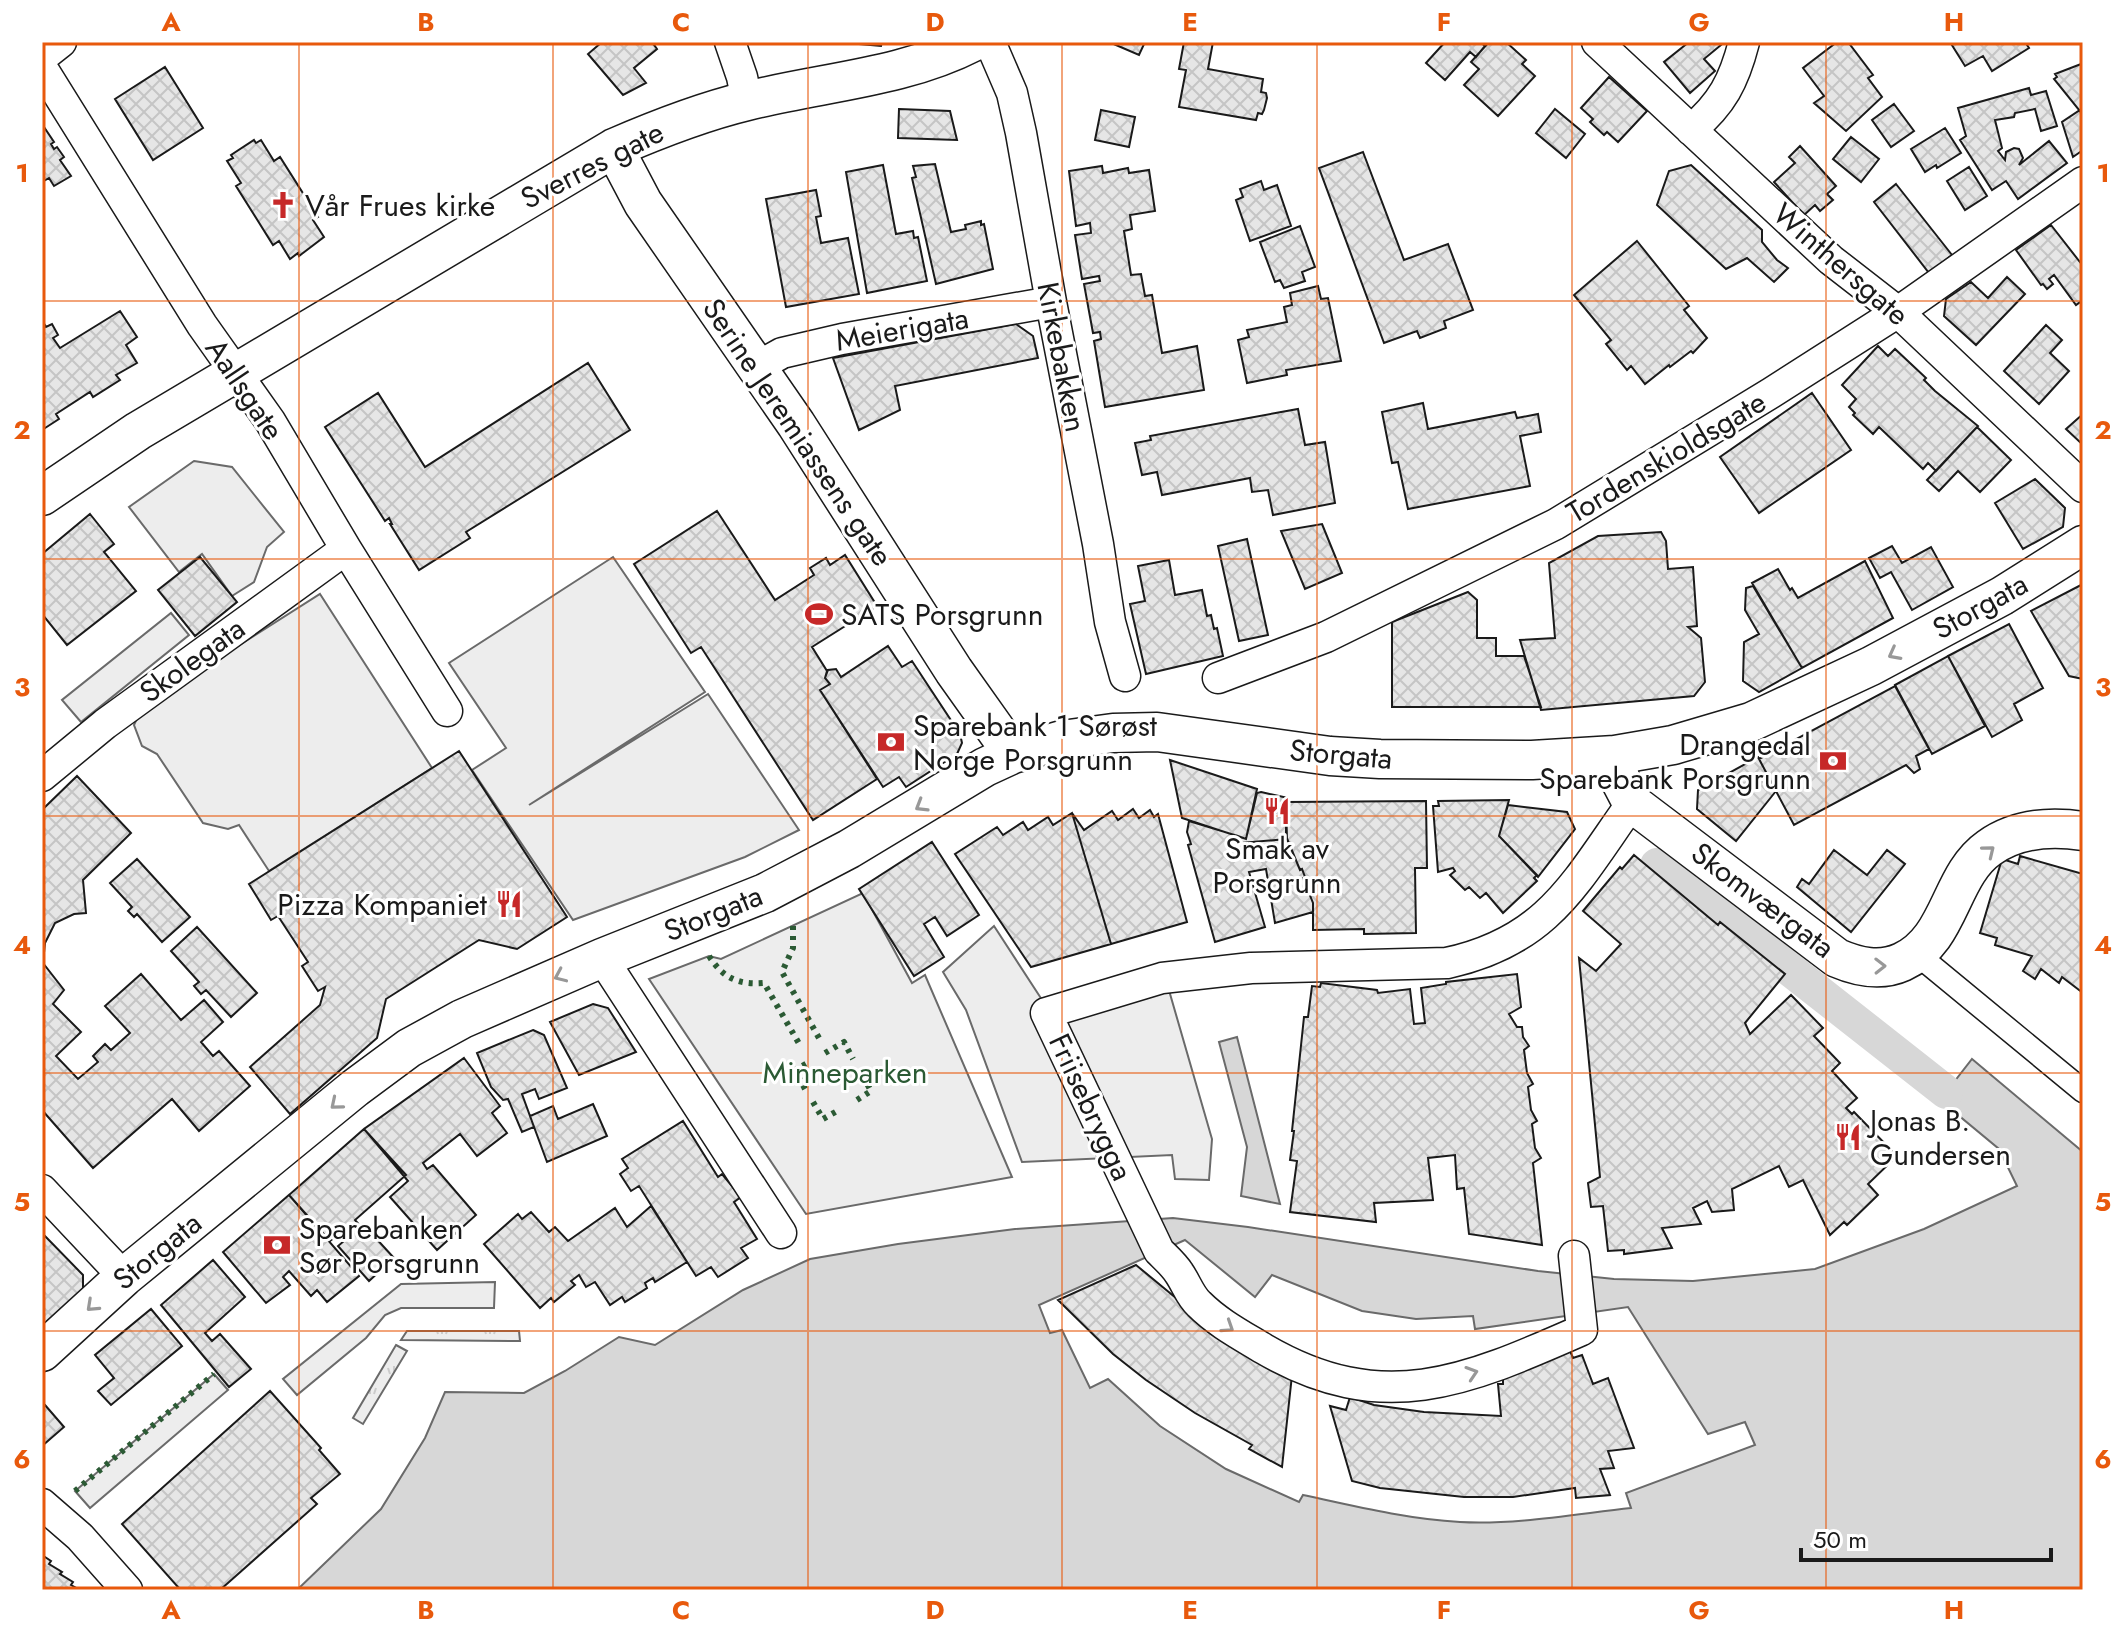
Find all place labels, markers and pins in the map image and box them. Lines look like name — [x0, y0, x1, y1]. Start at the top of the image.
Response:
place label: Vår Frues kirke — [305, 184, 495, 227]
church icon: Vår Frues kirke — [268, 190, 298, 220]
place label: SATS Porsgrunn — [841, 593, 1043, 636]
sports icon: SATS Porsgrunn — [804, 599, 834, 629]
place label: Sparebank 1 Sørøst Norge Porsgrunn — [913, 704, 1158, 781]
place label: Drangedal Sparebank Porsgrunn — [1539, 723, 1811, 800]
bank icon: Sparebank 1 Sørøst Norge Porsgrunn — [876, 727, 906, 757]
bank icon: Drangedal Sparebank Porsgrunn — [1818, 746, 1848, 776]
restaurant icon: Smak av Porsgrunn — [1262, 796, 1292, 826]
place label: Smak av Porsgrunn — [1213, 827, 1341, 904]
place label: Pizza Kompaniet — [277, 883, 488, 926]
restaurant icon: Pizza Kompaniet — [494, 889, 524, 919]
place label: Jonas B. Gundersen — [1866, 1099, 2011, 1176]
restaurant icon: Jonas B. Gundersen — [1833, 1122, 1863, 1152]
place label: Sparebanken Sør Porsgrunn — [299, 1207, 480, 1284]
bank icon: Sparebanken Sør Porsgrunn — [262, 1230, 292, 1260]

